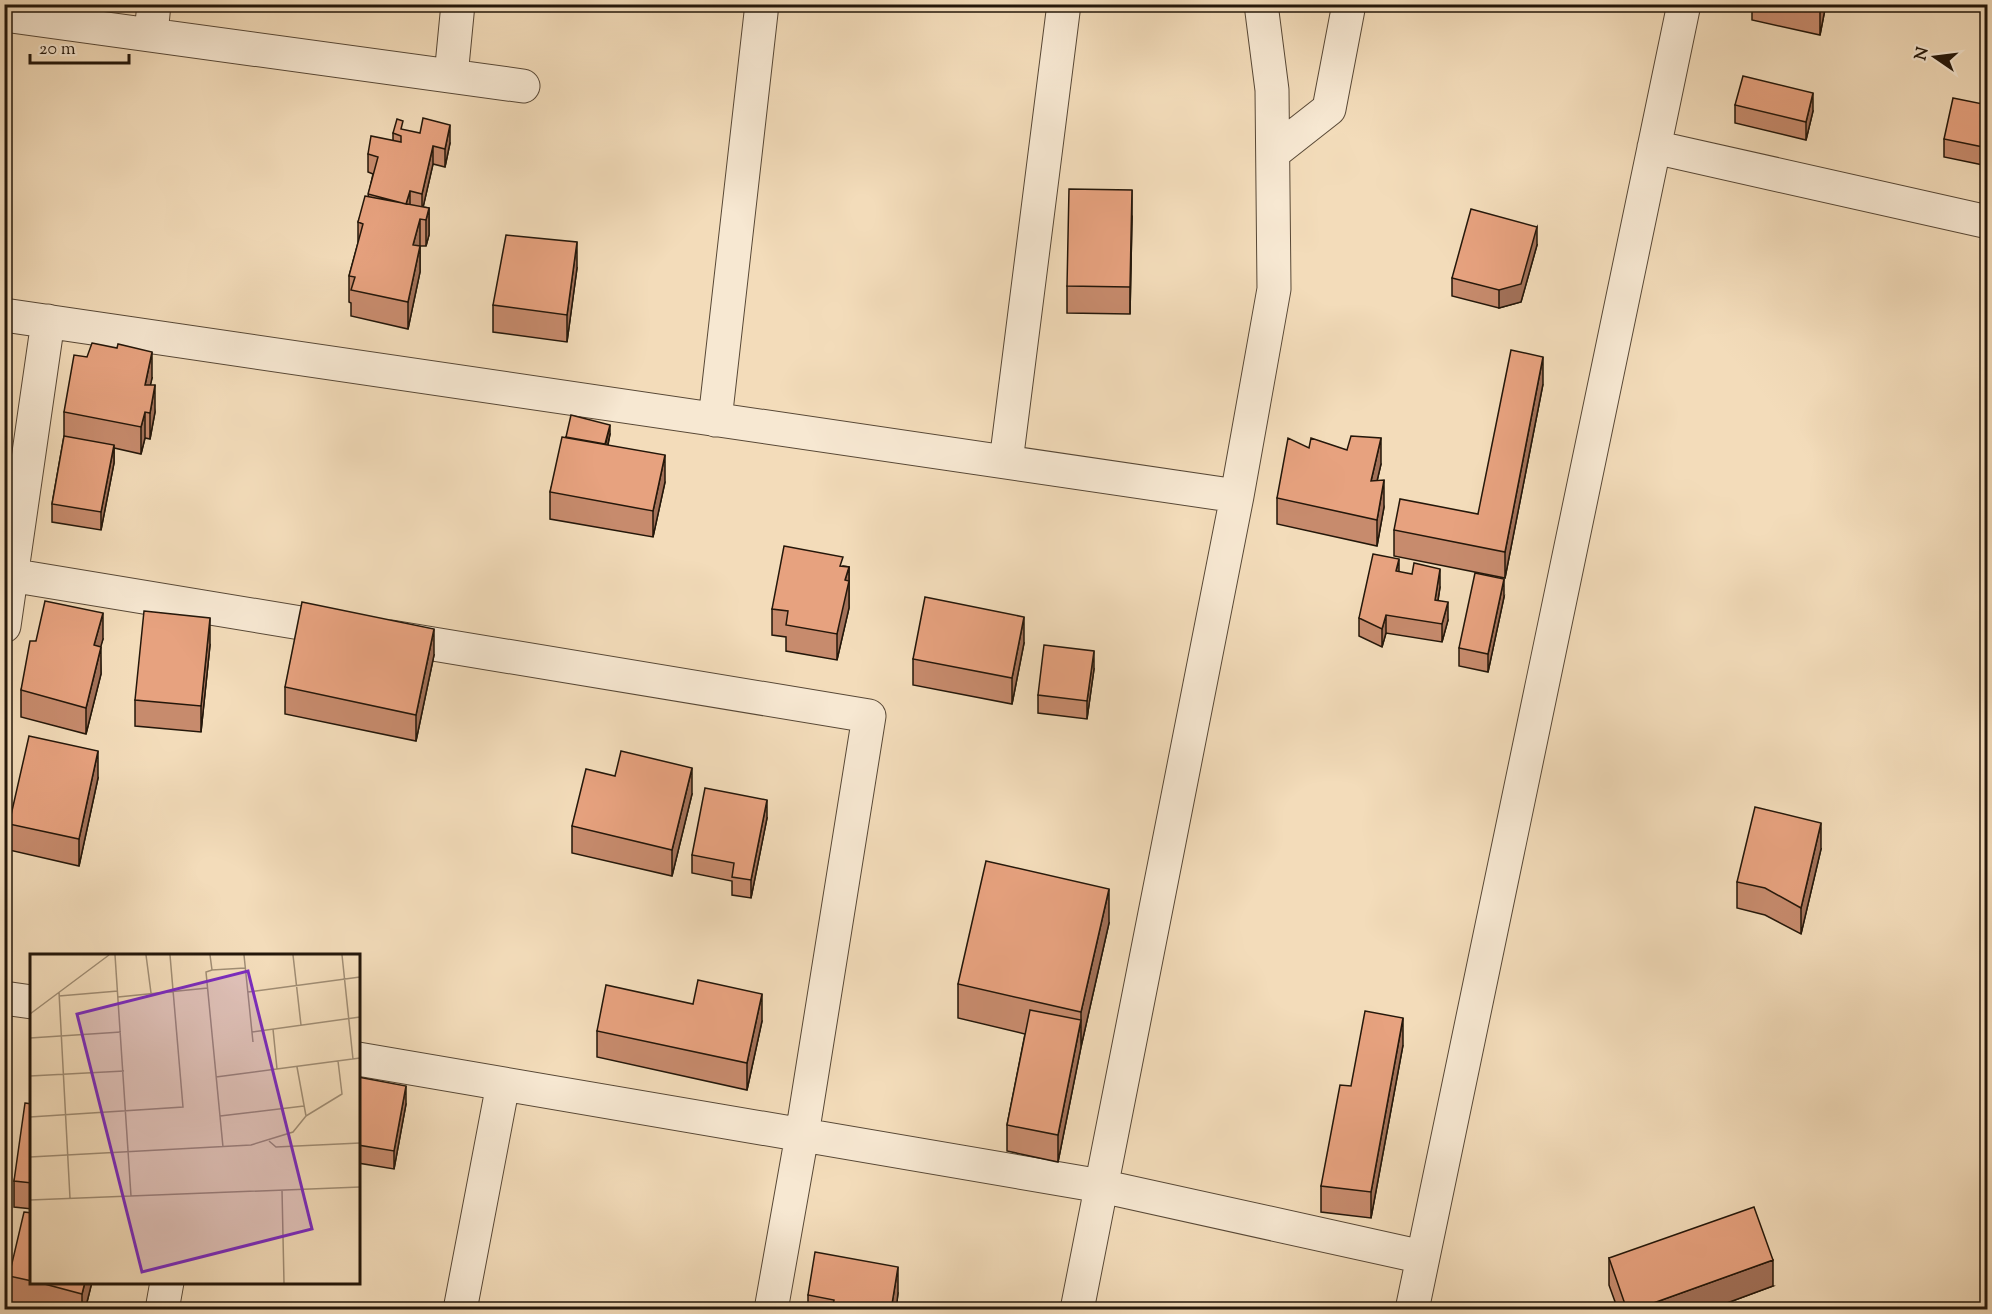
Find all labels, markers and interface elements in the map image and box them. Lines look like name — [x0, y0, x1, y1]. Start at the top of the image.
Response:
scale bar — [30, 27, 129, 65]
north arrow — [1905, 27, 1965, 87]
text: 20 m — [39, 37, 76, 63]
text: N — [1910, 45, 1936, 63]
inset map — [30, 954, 360, 1284]

